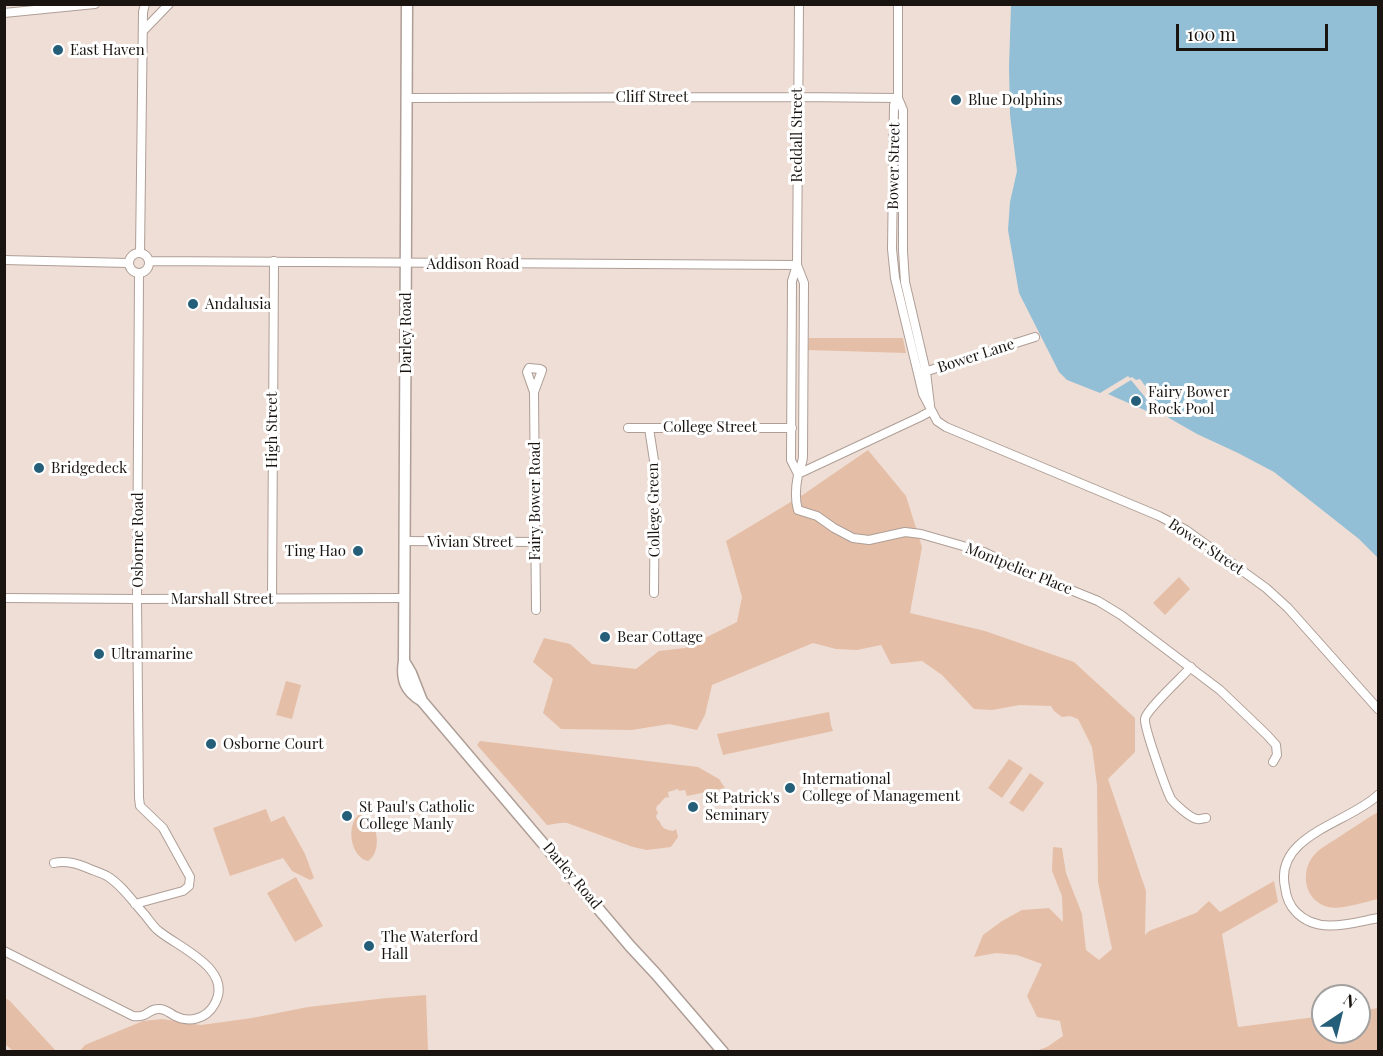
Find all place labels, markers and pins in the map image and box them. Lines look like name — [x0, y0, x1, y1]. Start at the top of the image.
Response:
place label: East Haven — [70, 41, 145, 59]
marker: East Haven — [51, 43, 65, 57]
place label: Blue Dolphins — [968, 91, 1062, 109]
marker: Blue Dolphins — [949, 93, 963, 107]
place label: Andalusia — [205, 295, 271, 313]
marker: Andalusia — [186, 297, 200, 311]
place label: Fairy Bower Rock Pool — [1148, 383, 1229, 418]
marker: Fairy Bower Rock Pool — [1129, 394, 1143, 408]
place label: Bridgedeck — [51, 459, 127, 477]
marker: Bridgedeck — [32, 461, 46, 475]
place label: Ting Hao — [285, 542, 346, 560]
marker: Ting Hao — [351, 544, 365, 558]
place label: Bear Cottage — [617, 628, 703, 646]
marker: Bear Cottage — [598, 630, 612, 644]
place label: Ultramarine — [111, 645, 193, 663]
marker: Ultramarine — [92, 647, 106, 661]
place label: Osborne Court — [223, 735, 324, 753]
marker: Osborne Court — [204, 737, 218, 751]
place label: International College of Management — [802, 770, 960, 805]
marker: International College of Management — [783, 781, 797, 795]
place label: St Patrick's Seminary — [705, 789, 780, 824]
place label: St Paul's Catholic College Manly — [359, 798, 475, 833]
marker: St Patrick's Seminary — [686, 800, 700, 814]
marker: St Paul's Catholic College Manly — [340, 809, 354, 823]
place label: The Waterford Hall — [381, 928, 478, 963]
marker: The Waterford Hall — [362, 939, 376, 953]

